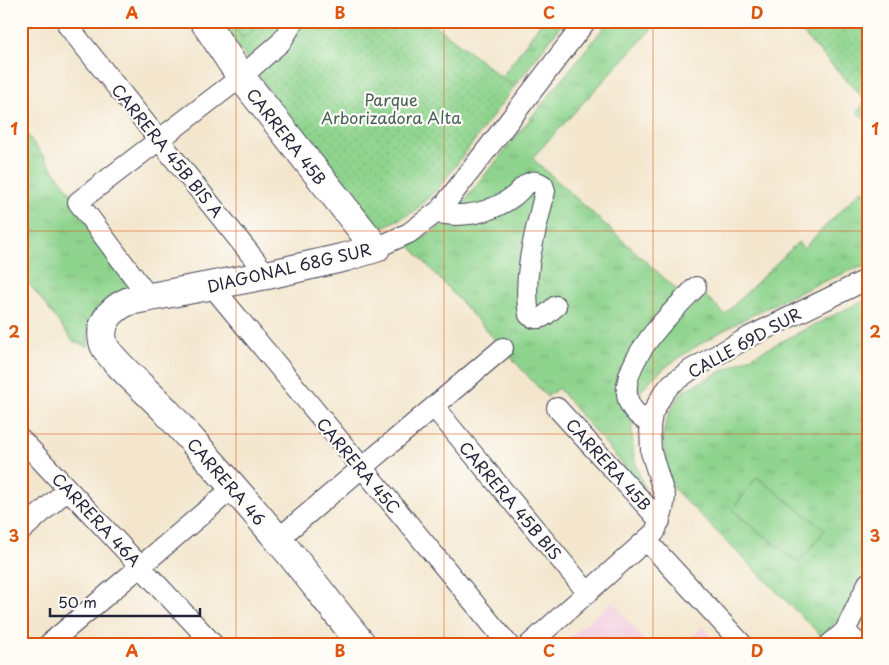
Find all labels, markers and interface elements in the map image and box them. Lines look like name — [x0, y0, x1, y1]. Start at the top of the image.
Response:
text: A — [126, 0, 139, 24]
text: B — [335, 0, 346, 24]
text: C — [543, 0, 555, 24]
text: D — [751, 0, 763, 24]
street label: CARRERA 45B BIS A — [107, 78, 229, 222]
street label: CARRERA 45B — [242, 82, 332, 190]
park label: Parque Arborizadora Alta — [321, 87, 461, 129]
text: 1 — [10, 116, 18, 140]
text: 1 — [871, 116, 879, 140]
street label: DIAGONAL 68G SUR — [205, 236, 373, 298]
street label: CALLE 69D SUR — [683, 301, 805, 383]
text: 2 — [8, 319, 20, 343]
text: 2 — [869, 319, 881, 343]
street label: CARRERA 45C — [312, 412, 406, 518]
street label: CARRERA 45B — [561, 412, 657, 516]
street label: CARRERA 46 — [182, 432, 272, 530]
street label: CARRERA 45B BIS — [454, 436, 568, 564]
street label: CARRERA 46A — [47, 467, 147, 571]
text: 3 — [9, 523, 19, 547]
text: 3 — [870, 523, 880, 547]
scale bar — [50, 585, 200, 617]
text: 50 m — [58, 590, 97, 613]
text: A — [126, 638, 139, 662]
text: B — [335, 638, 346, 662]
text: C — [543, 638, 555, 662]
text: D — [751, 638, 763, 662]

